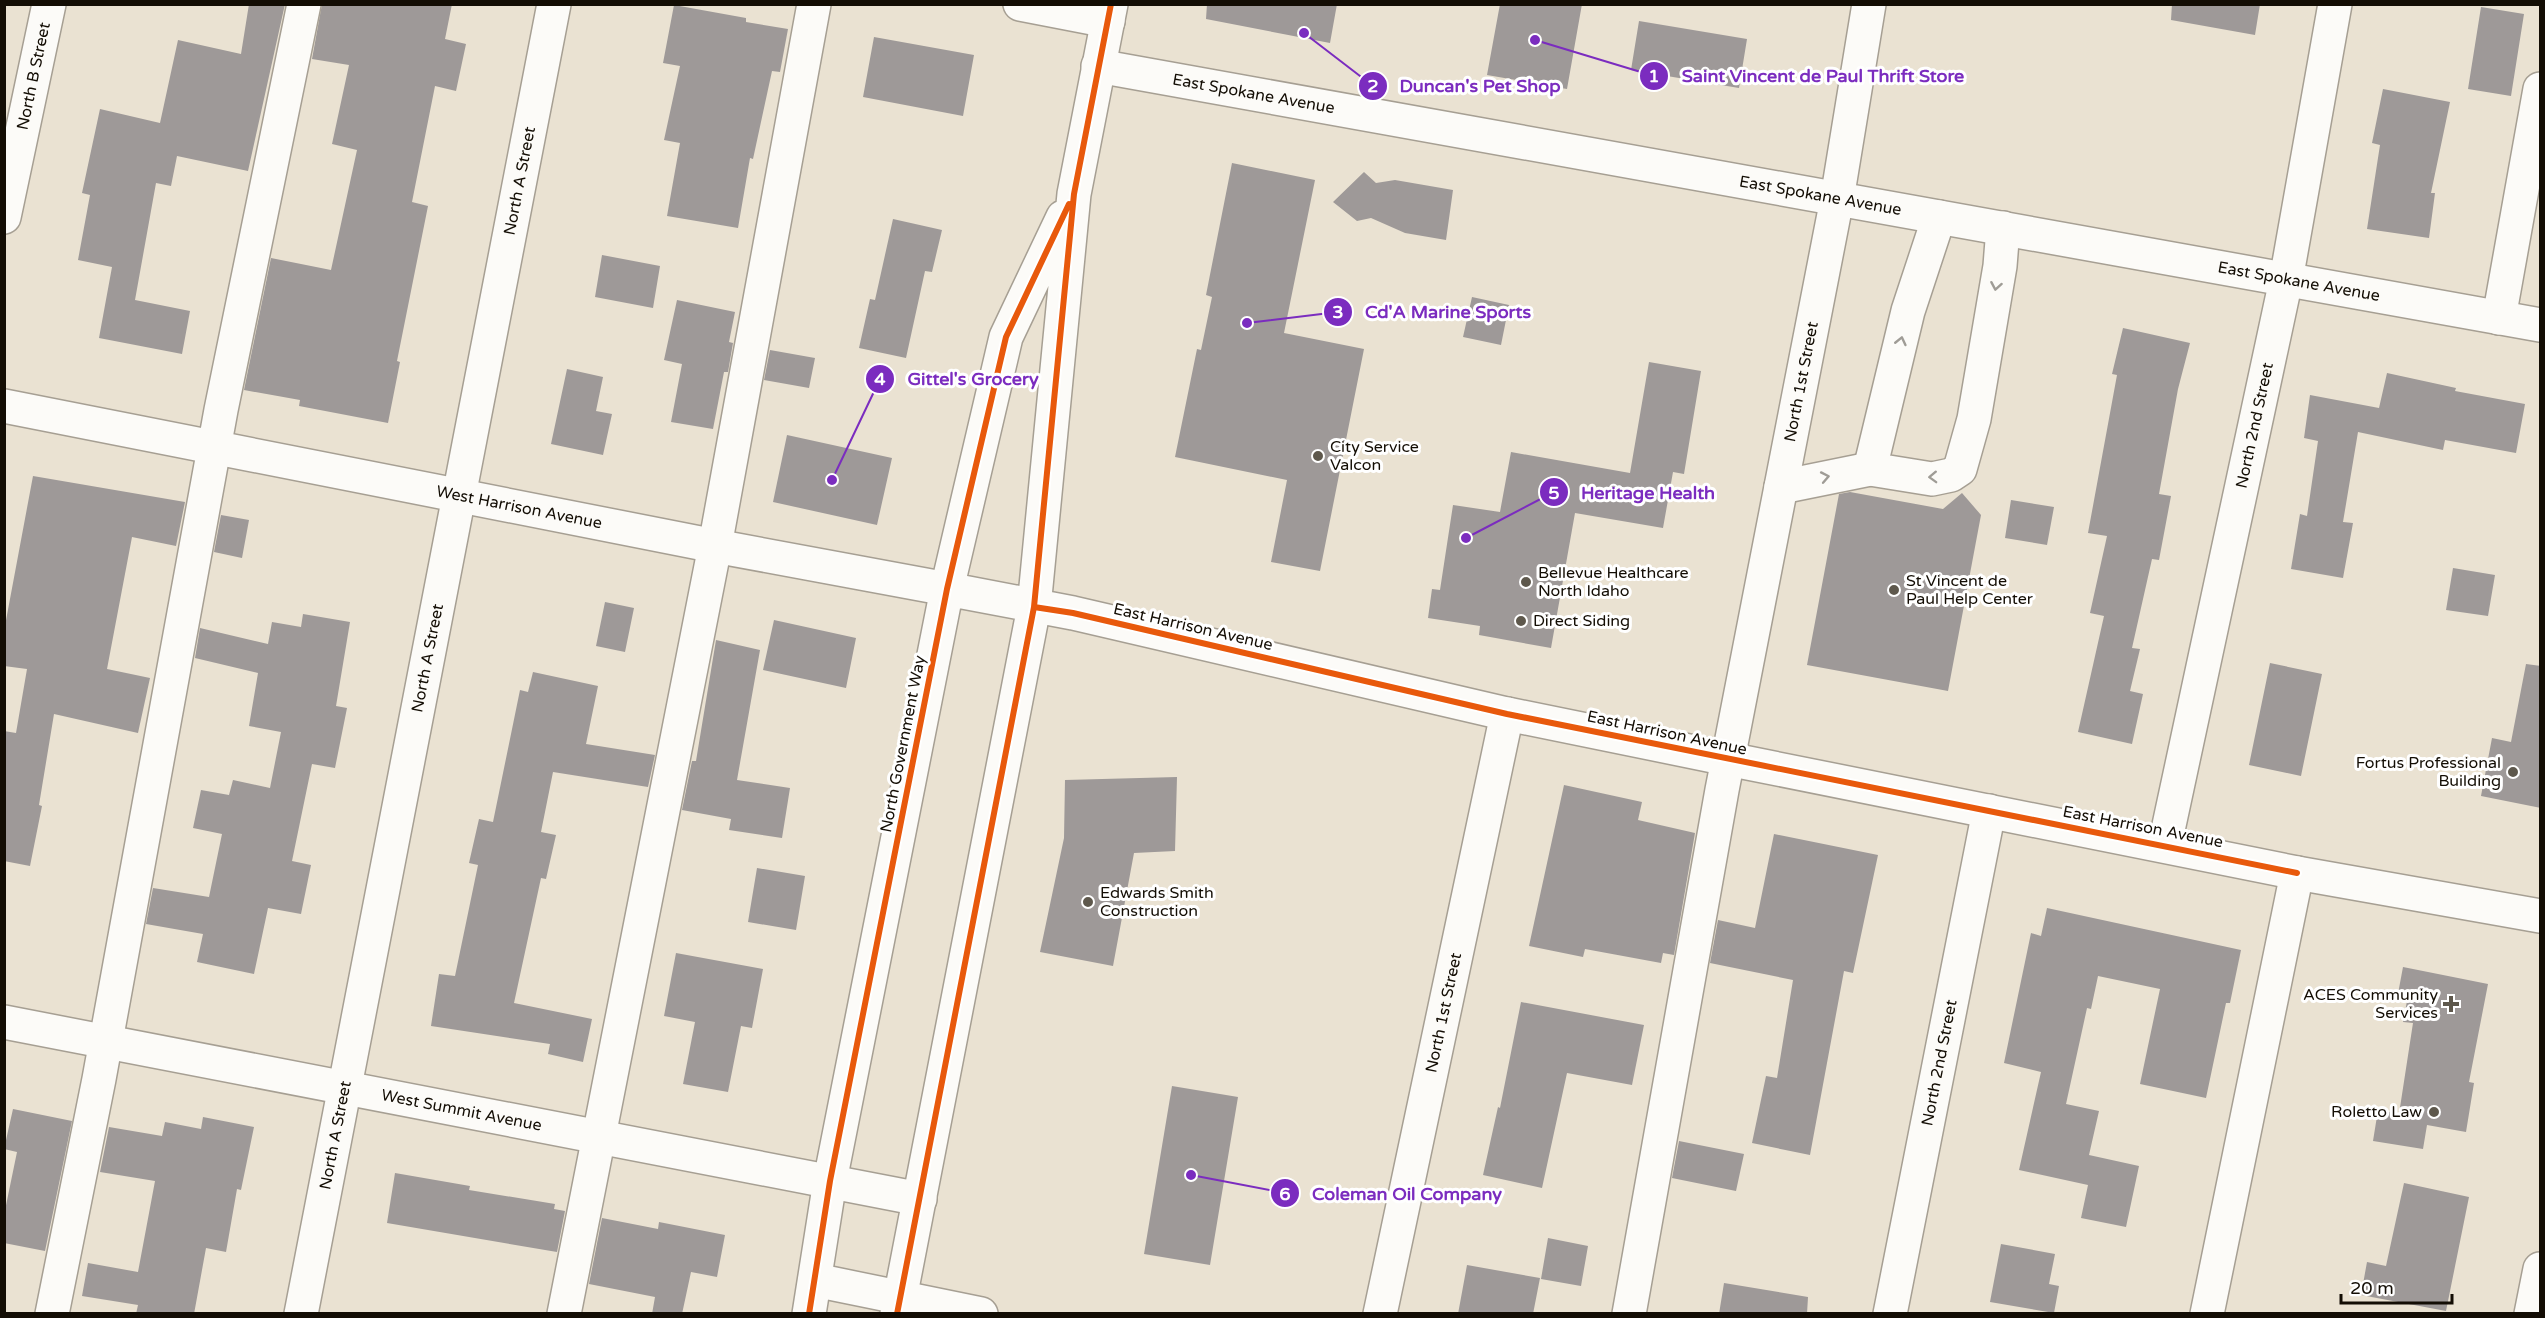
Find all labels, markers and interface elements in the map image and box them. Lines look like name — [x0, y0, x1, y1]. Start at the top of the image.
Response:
street label: North B Street — [13, 20, 55, 132]
callout: Saint Vincent de Paul Thrift Store — [1639, 58, 1976, 94]
text: 1 — [1648, 65, 1660, 87]
text: Saint Vincent de Paul Thrift Store — [1682, 65, 1964, 87]
callout: Duncan's Pet Shop — [1358, 68, 1573, 104]
street label: East Spokane Avenue — [1171, 70, 1336, 118]
text: 2 — [1367, 75, 1379, 97]
text: Duncan's Pet Shop — [1399, 75, 1561, 97]
street label: North A Street — [500, 125, 540, 237]
street label: East Spokane Avenue — [1738, 171, 1903, 220]
street label: East Spokane Avenue — [2216, 257, 2381, 306]
one-way arrow — [1991, 282, 2003, 291]
callout: Cd'A Marine Sports — [1323, 294, 1543, 330]
text: 3 — [1332, 301, 1344, 323]
text: Cd'A Marine Sports — [1365, 301, 1531, 323]
street label: North 1st Street — [1780, 320, 1823, 444]
one-way arrow — [1894, 336, 1907, 346]
callout: Gittel's Grocery — [865, 361, 1050, 397]
street label: North 2nd Street — [2232, 361, 2278, 490]
text: 4 — [874, 368, 886, 390]
text: Gittel's Grocery — [907, 368, 1039, 390]
place label: City Service Valcon — [1330, 437, 1419, 475]
marker: City Service Valcon — [1311, 449, 1325, 463]
one-way arrow — [1820, 471, 1830, 484]
one-way arrow — [1928, 471, 1937, 484]
callout: Heritage Health — [1539, 474, 1727, 510]
street label: West Harrison Avenue — [435, 481, 604, 534]
text: 5 — [1548, 482, 1560, 504]
text: Heritage Health — [1581, 482, 1715, 504]
place label: Bellevue Healthcare North Idaho — [1538, 563, 1689, 601]
place label: St Vincent de Paul Help Center — [1906, 571, 2034, 609]
marker: Bellevue Healthcare North Idaho — [1519, 575, 1533, 589]
marker: St Vincent de Paul Help Center — [1887, 583, 1901, 597]
street label: East Harrison Avenue — [1111, 599, 1275, 655]
street label: North A Street — [407, 602, 448, 714]
place label: Direct Siding — [1533, 611, 1630, 631]
marker: Direct Siding — [1514, 614, 1528, 628]
street label: North Government Way — [876, 653, 930, 834]
street label: East Harrison Avenue — [1585, 706, 1749, 760]
place label: Fortus Professional Building — [2356, 753, 2501, 791]
marker: Fortus Professional Building — [2506, 765, 2520, 779]
street label: East Harrison Avenue — [2061, 802, 2225, 852]
place label: Edwards Smith Construction — [1100, 883, 1214, 921]
marker: Edwards Smith Construction — [1081, 895, 1095, 909]
street label: North 1st Street — [1421, 951, 1466, 1075]
place label: ACES Community Services — [2303, 985, 2438, 1023]
marker: ACES Community Services — [2442, 995, 2460, 1013]
street label: North 2nd Street — [1917, 998, 1962, 1128]
street label: North A Street — [315, 1079, 356, 1191]
street label: West Summit Avenue — [380, 1085, 543, 1136]
place label: Roletto Law — [2331, 1102, 2422, 1122]
marker: Roletto Law — [2427, 1105, 2441, 1119]
callout: Coleman Oil Company — [1270, 1175, 1514, 1211]
text: 6 — [1279, 1183, 1291, 1205]
text: Coleman Oil Company — [1312, 1183, 1502, 1205]
scale bar — [2341, 1267, 2452, 1305]
text: 20 m — [2350, 1277, 2394, 1299]

